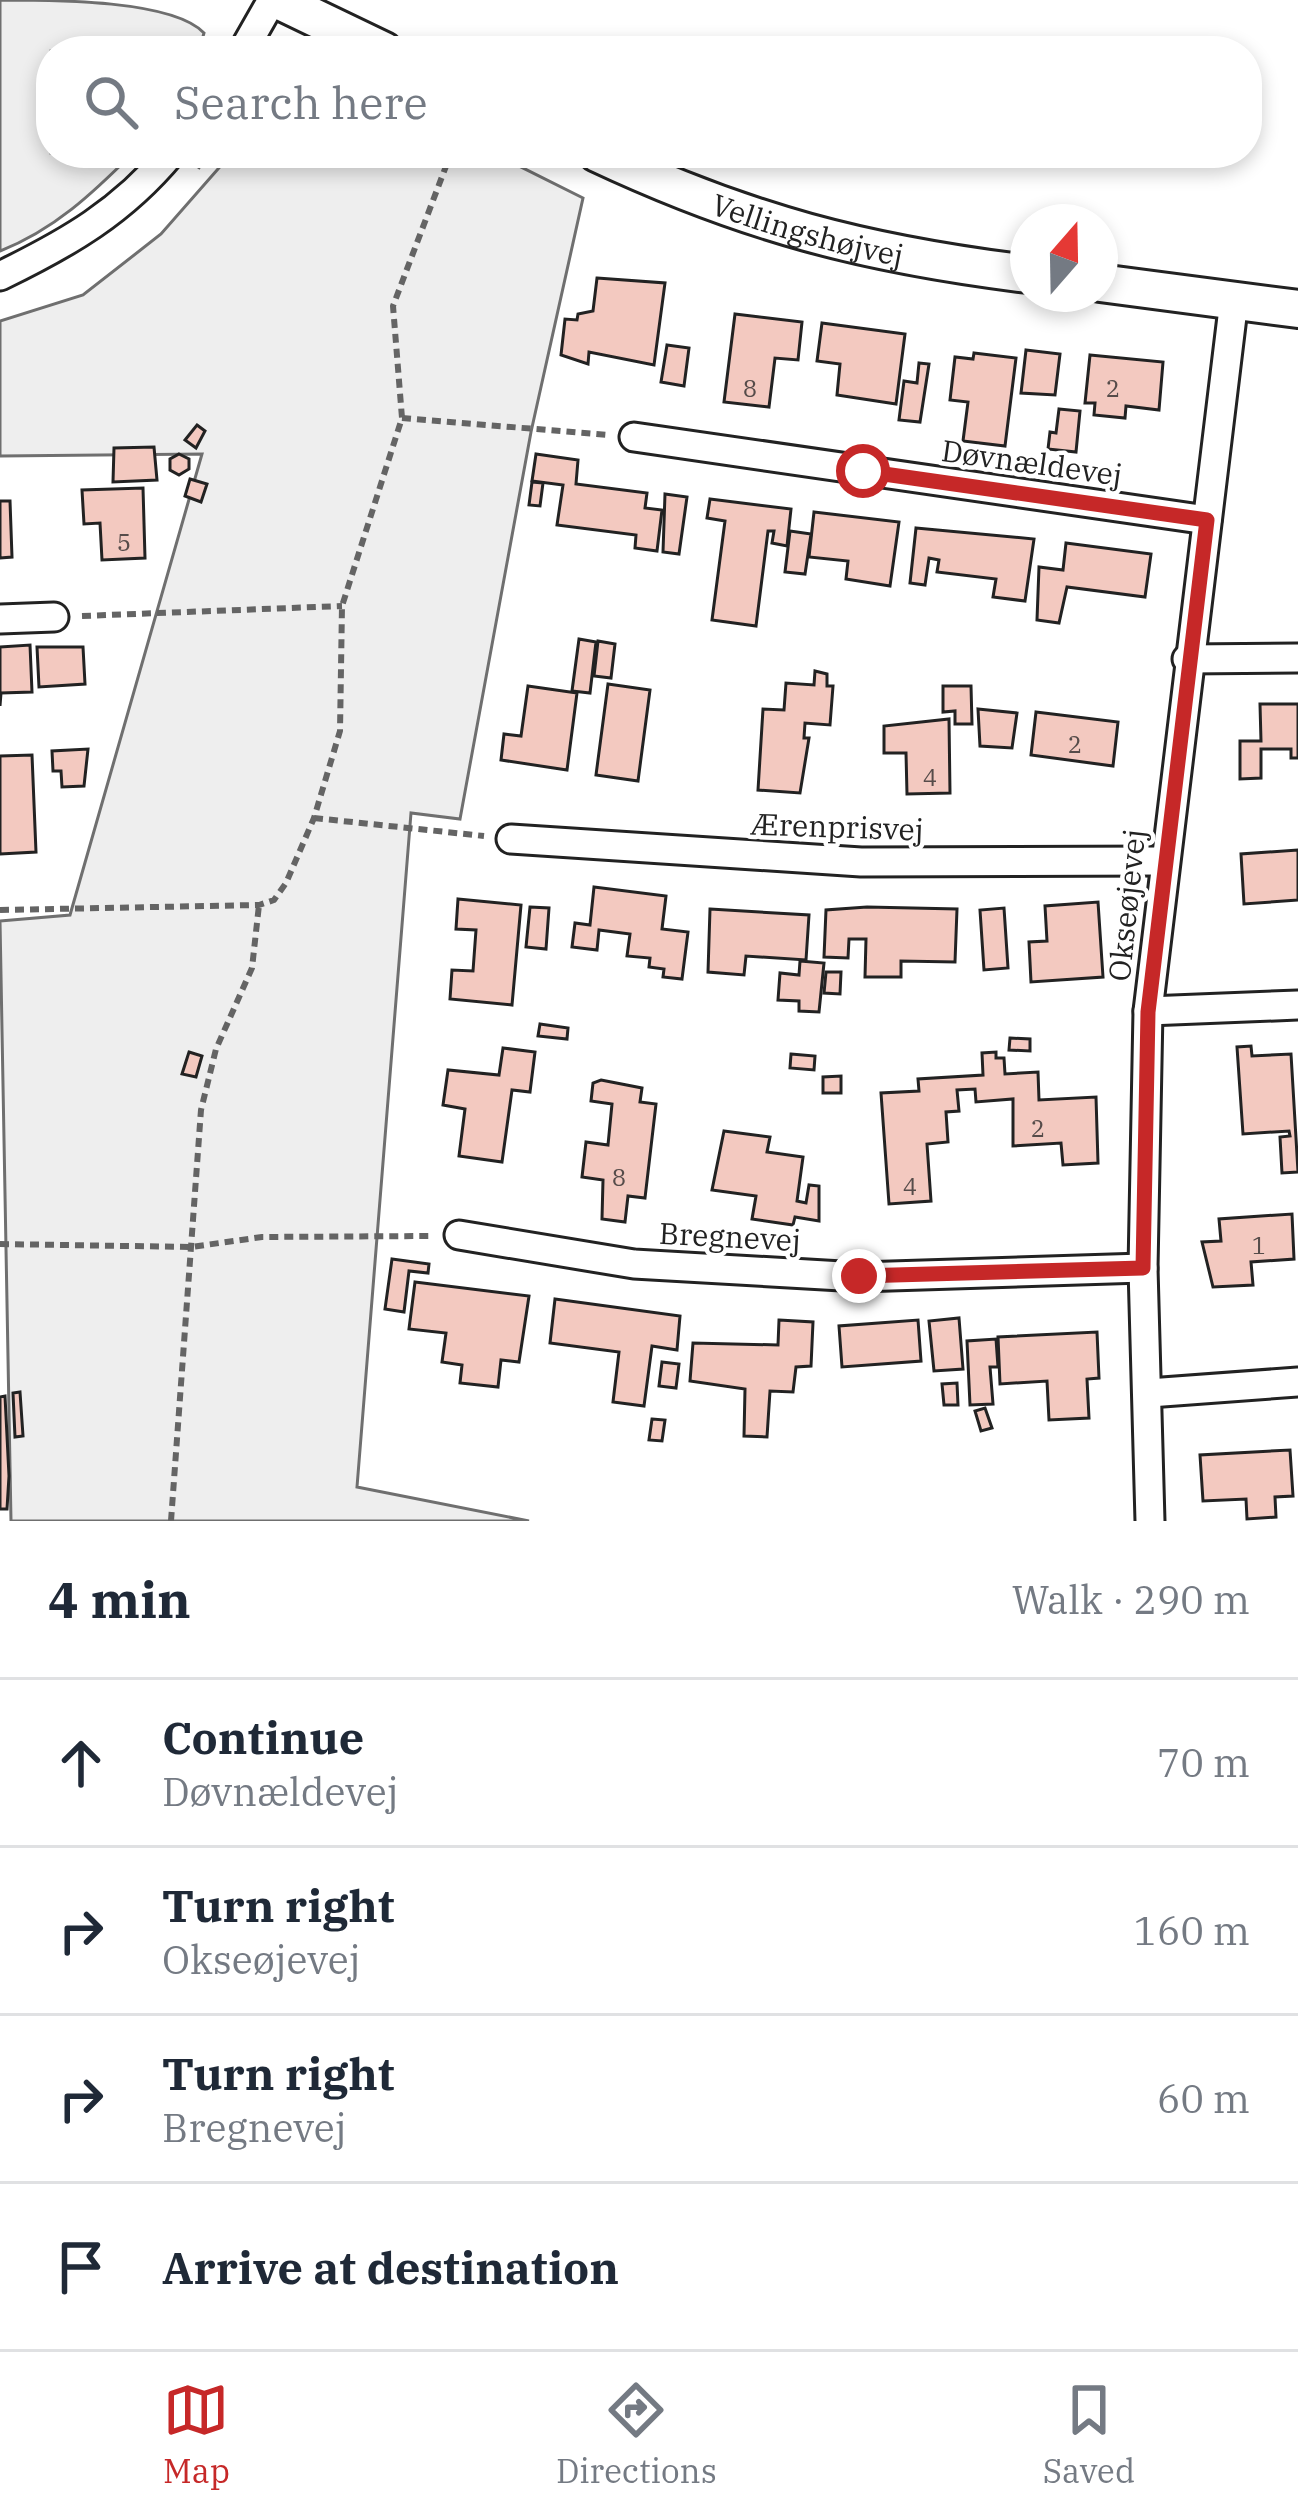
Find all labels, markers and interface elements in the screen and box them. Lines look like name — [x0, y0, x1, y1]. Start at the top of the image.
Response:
search box — [36, 36, 1262, 168]
icon: search — [78, 69, 144, 135]
text: Search here — [174, 73, 428, 131]
street label: Vellingshøjvej — [707, 184, 907, 274]
north arrow — [1010, 204, 1118, 312]
house number: 8 — [743, 372, 757, 404]
house number: 2 — [1106, 372, 1120, 404]
street label: Døvnældevej — [939, 430, 1125, 494]
route start — [836, 444, 890, 498]
house number: 5 — [117, 526, 131, 558]
house number: 2 — [1068, 728, 1082, 760]
house number: 4 — [923, 761, 937, 793]
street label: Ærenprisvej — [750, 803, 924, 849]
street label: Okseøjevej — [1099, 827, 1153, 983]
house number: 2 — [1031, 1112, 1045, 1144]
house number: 8 — [612, 1161, 626, 1193]
house number: 4 — [903, 1170, 917, 1202]
street label: Bregnevej — [658, 1213, 802, 1259]
house number: 1 — [1252, 1229, 1266, 1261]
route end — [832, 1249, 886, 1303]
text: 4 min — [48, 1566, 191, 1632]
text: Walk · 290 m — [1012, 1574, 1250, 1625]
text: Continue — [162, 1708, 364, 1766]
icon: ahead — [48, 1730, 114, 1796]
text: 70 m — [1157, 1737, 1250, 1788]
text: Døvnældevej — [162, 1766, 398, 1817]
text: Turn right — [162, 1876, 394, 1934]
icon: right — [48, 1898, 114, 1964]
text: 160 m — [1134, 1905, 1250, 1956]
text: Okseøjevej — [162, 1934, 361, 1985]
text: Turn right — [162, 2044, 394, 2102]
icon: right — [48, 2066, 114, 2132]
text: 60 m — [1157, 2073, 1250, 2124]
text: Bregnevej — [162, 2102, 347, 2153]
icon: arrive — [48, 2234, 114, 2300]
text: Arrive at destination — [162, 2238, 619, 2296]
tab: Map — [163, 2377, 230, 2492]
tab: Directions — [556, 2377, 717, 2492]
tab: Saved — [1043, 2377, 1135, 2492]

